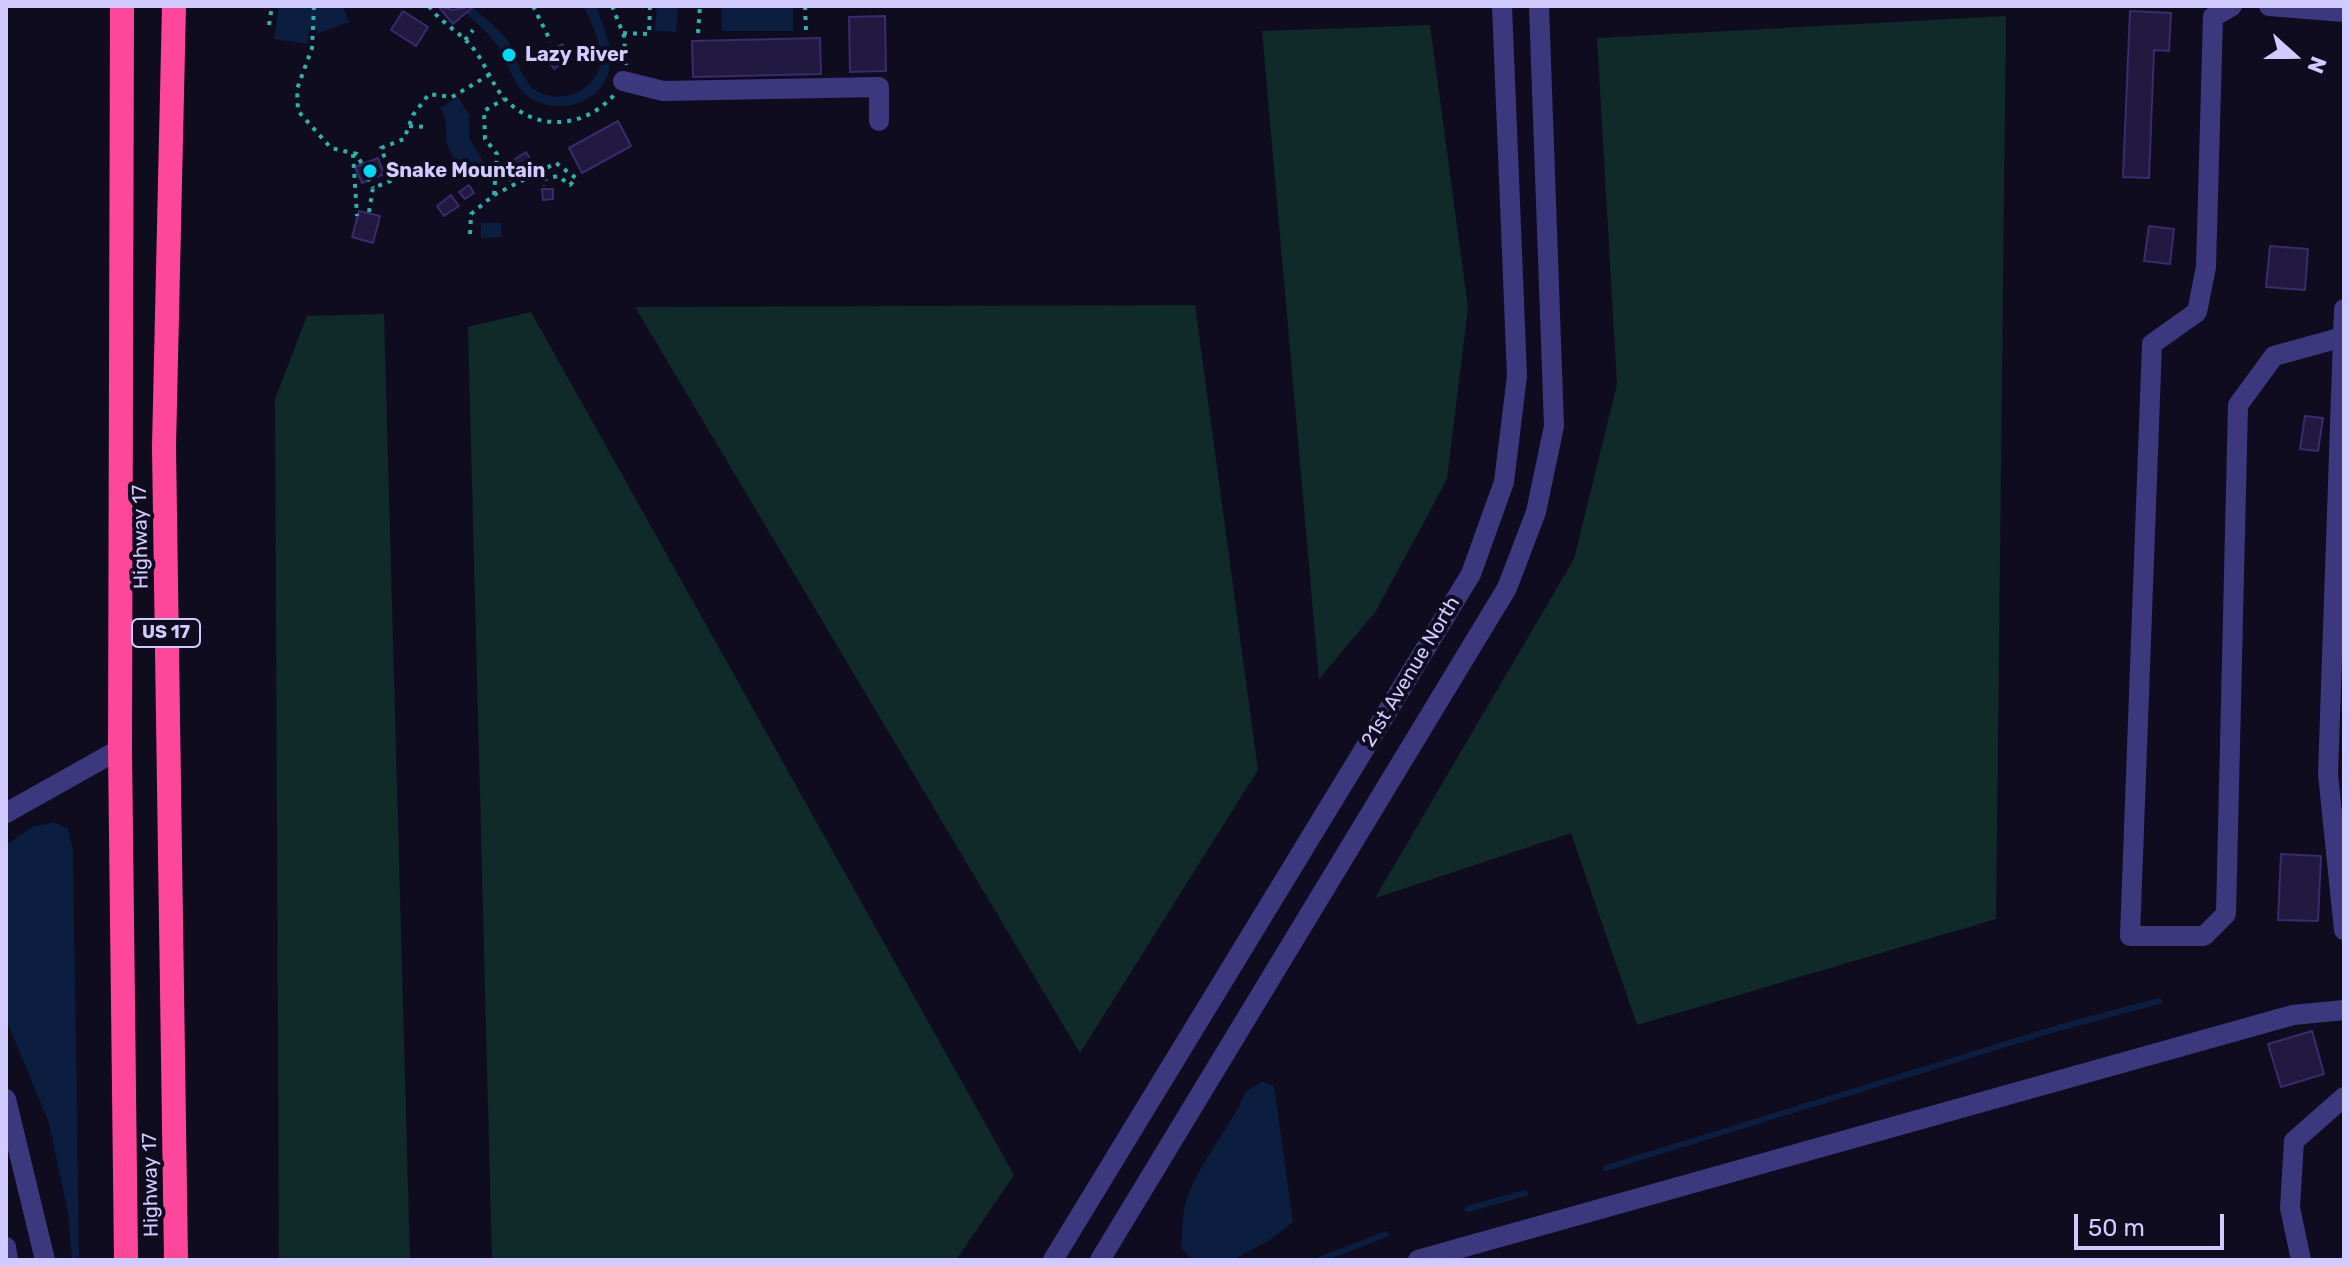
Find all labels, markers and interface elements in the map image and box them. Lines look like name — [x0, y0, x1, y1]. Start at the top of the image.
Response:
north arrow — [2254, 16, 2334, 96]
place label: Lazy River — [525, 43, 628, 67]
marker: Lazy River — [500, 46, 518, 64]
text: N — [2301, 53, 2332, 77]
place label: Snake Mountain — [386, 159, 545, 183]
marker: Snake Mountain — [361, 162, 379, 180]
street label: Highway 17 — [128, 485, 154, 589]
street label: 21st Avenue North — [1357, 592, 1465, 752]
road number: US 17 — [132, 619, 200, 647]
street label: Highway 17 — [138, 1133, 164, 1237]
scale bar — [2078, 1198, 2228, 1248]
text: 50 m — [2088, 1214, 2145, 1242]

